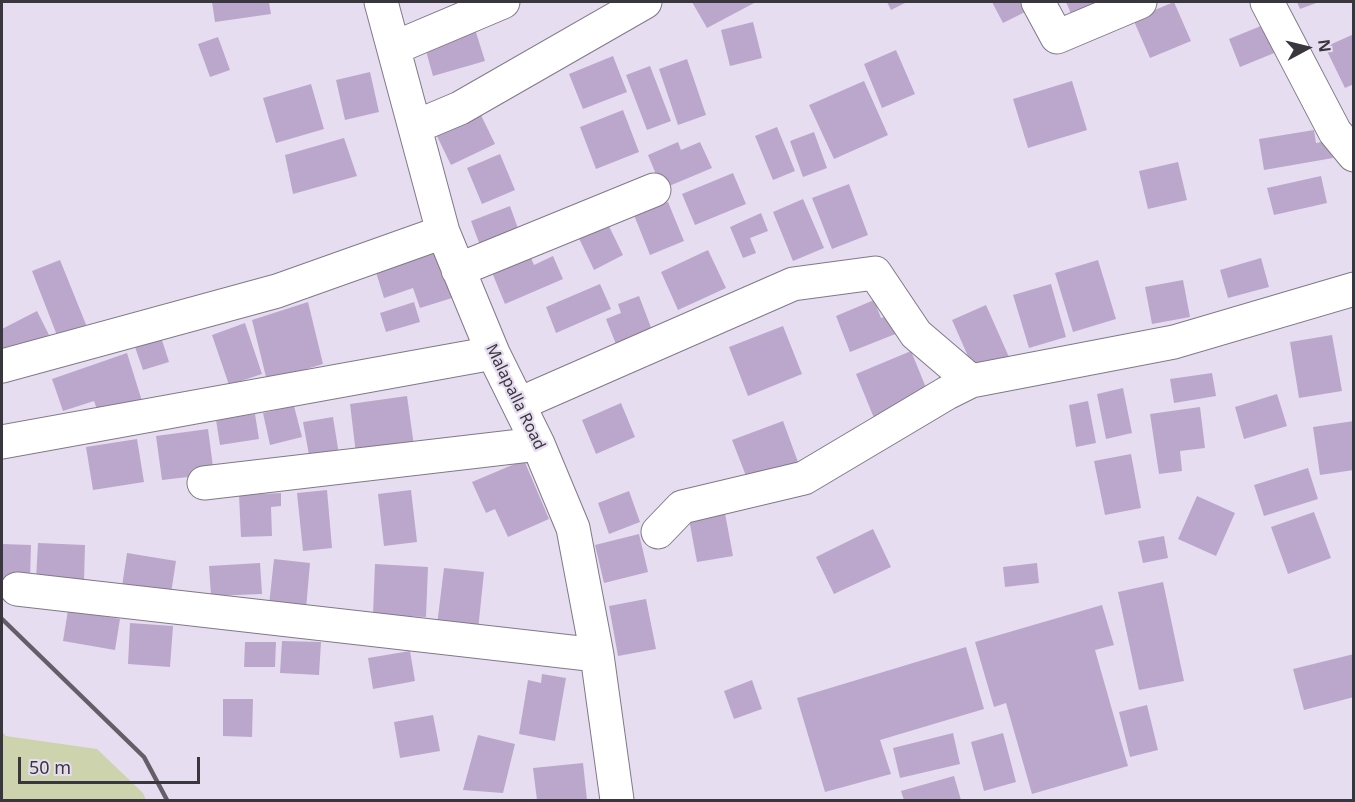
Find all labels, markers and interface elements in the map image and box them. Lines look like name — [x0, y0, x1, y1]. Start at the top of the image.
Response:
north arrow — [1277, 18, 1337, 78]
text: N — [1313, 38, 1337, 54]
street label: Malapalla Road — [481, 341, 549, 453]
scale bar — [21, 745, 202, 783]
text: 50 m — [29, 755, 71, 779]

